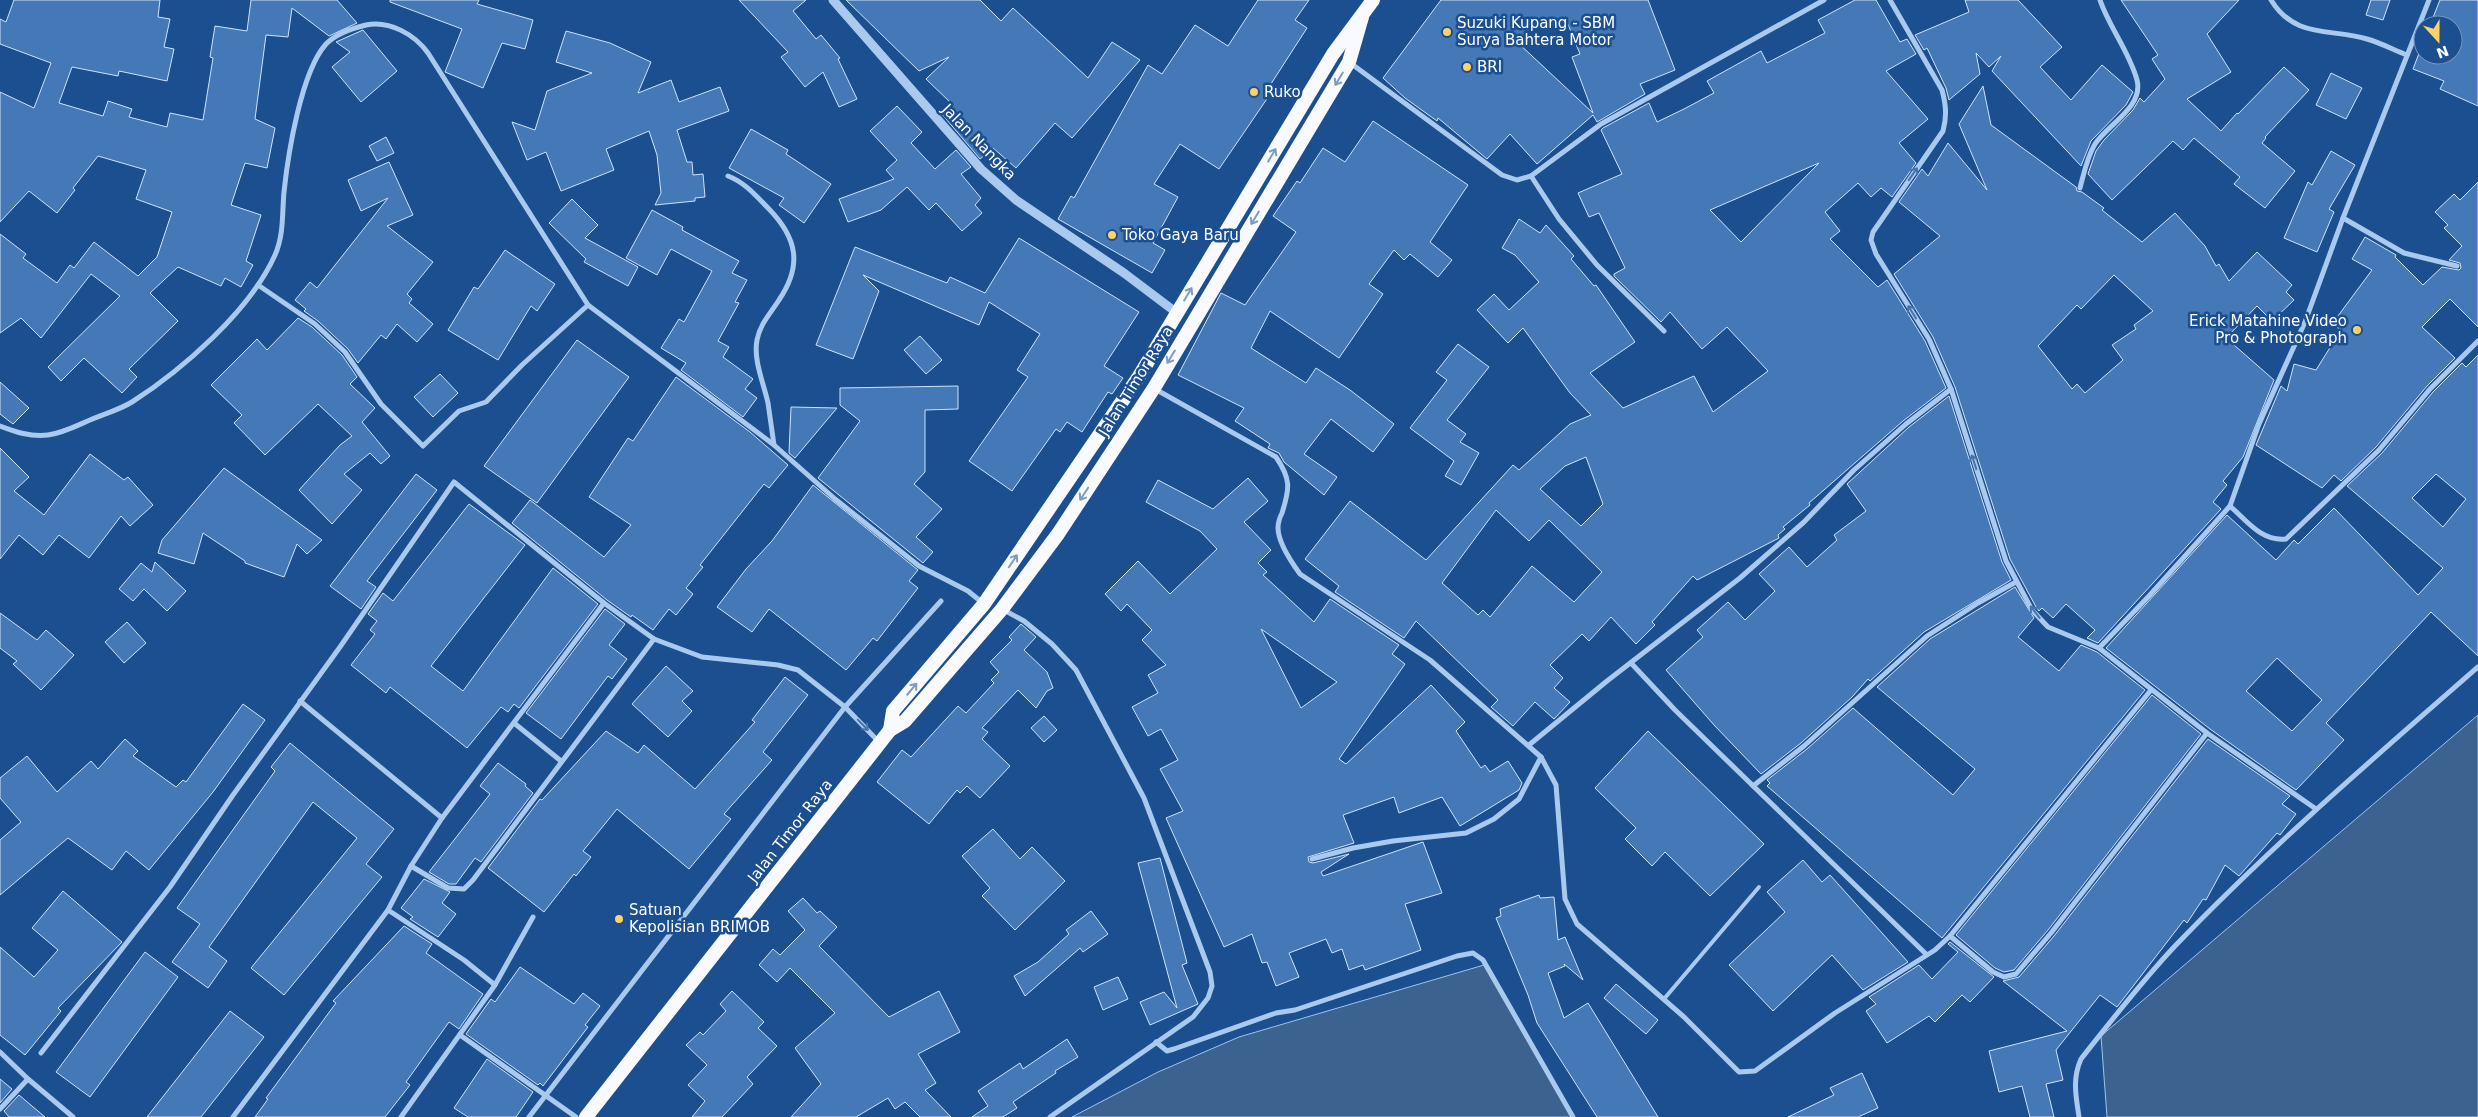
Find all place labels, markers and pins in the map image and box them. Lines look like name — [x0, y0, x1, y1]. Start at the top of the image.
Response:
place label: Suzuki Kupang - SBM Surya Bahtera Motor — [1457, 14, 1615, 49]
marker: Suzuki Kupang - SBM Surya Bahtera Motor — [1441, 26, 1453, 38]
place label: BRI — [1477, 58, 1502, 76]
marker: BRI — [1461, 61, 1473, 73]
place label: Ruko — [1264, 83, 1301, 101]
marker: Ruko — [1248, 86, 1260, 98]
place label: Toko Gaya Baru — [1121, 226, 1239, 244]
marker: Toko Gaya Baru — [1106, 229, 1118, 241]
place label: Erick Matahine Video Pro & Photograph — [2189, 312, 2347, 347]
marker: Erick Matahine Video Pro & Photograph — [2351, 324, 2363, 336]
place label: Satuan Kepolisian BRIMOB — [629, 901, 770, 936]
marker: Satuan Kepolisian BRIMOB — [613, 913, 625, 925]

